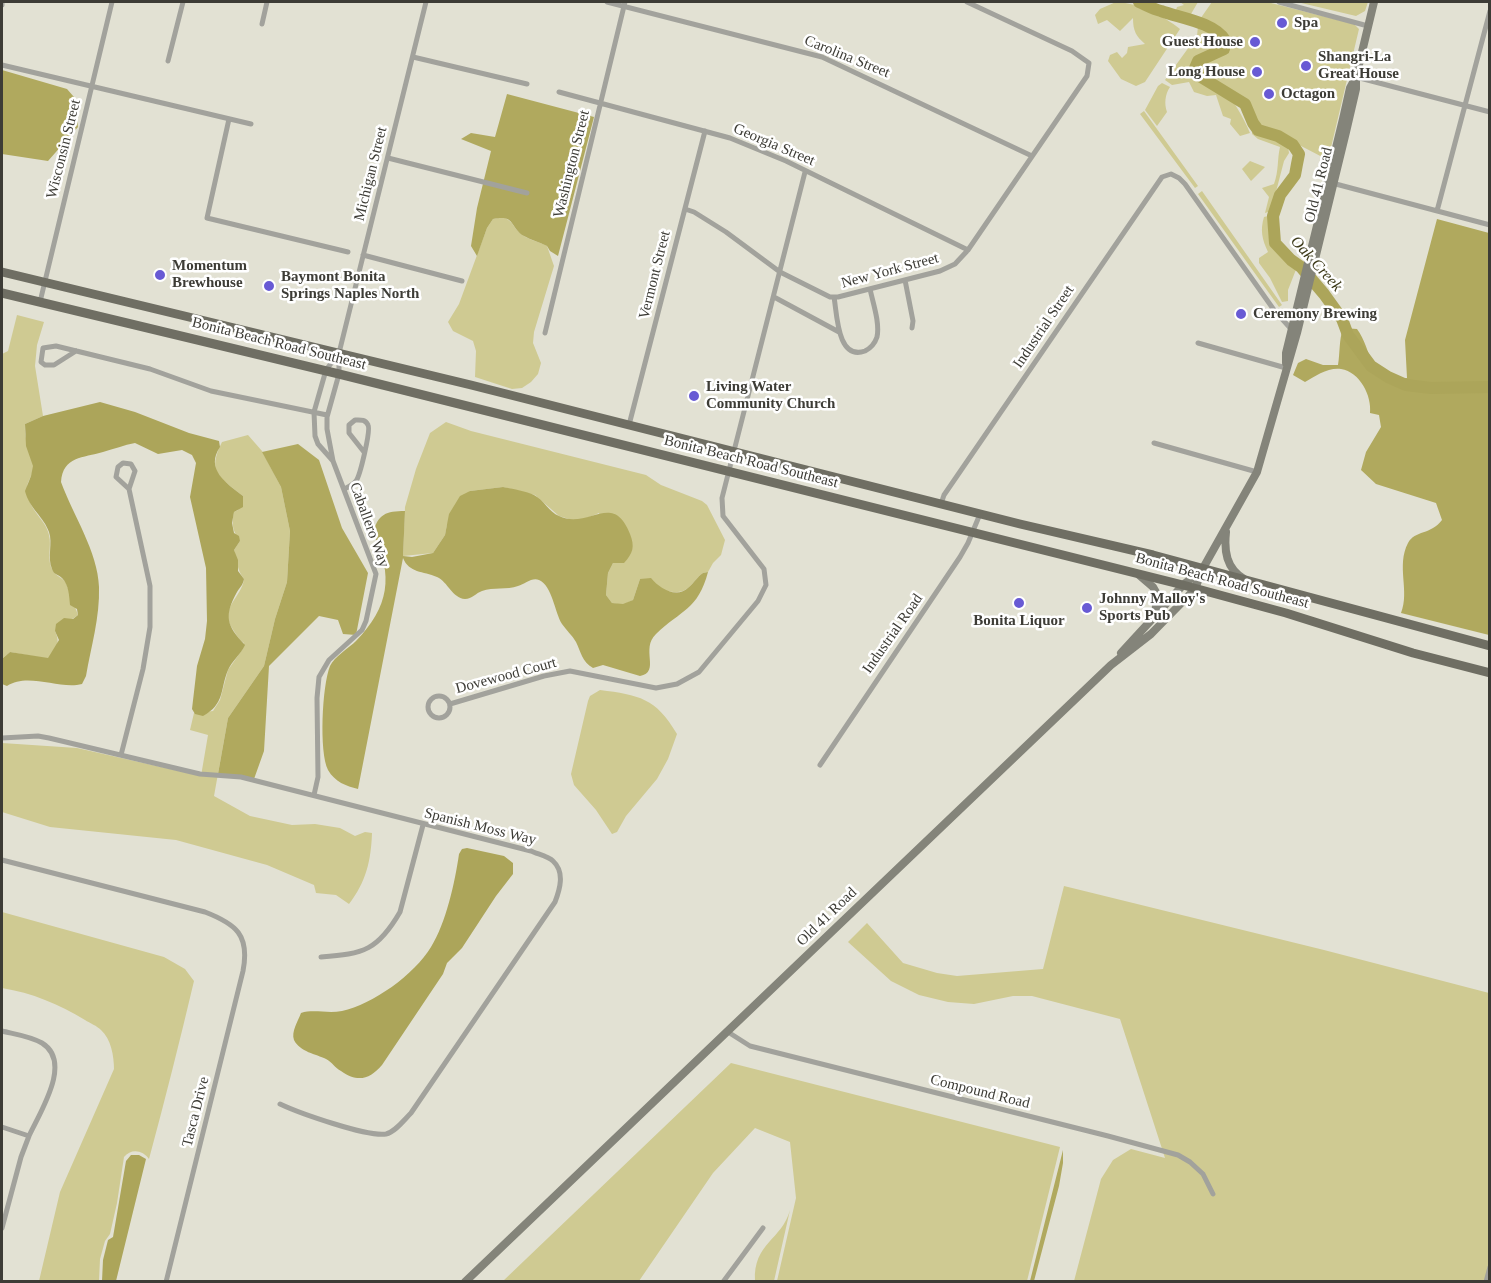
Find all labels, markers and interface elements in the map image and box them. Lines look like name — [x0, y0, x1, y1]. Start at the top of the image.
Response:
place label: Spa — [1294, 14, 1318, 32]
marker: Spa — [1275, 16, 1289, 30]
street label: Carolina Street — [802, 32, 892, 82]
place label: Guest House — [1162, 33, 1243, 51]
marker: Guest House — [1248, 35, 1262, 49]
place label: Shangri-La Great House — [1318, 48, 1399, 83]
marker: Shangri-La Great House — [1299, 59, 1313, 73]
place label: Long House — [1168, 63, 1245, 81]
marker: Long House — [1250, 65, 1264, 79]
place label: Octagon — [1281, 85, 1335, 103]
marker: Octagon — [1262, 87, 1276, 101]
street label: Wisconsin Street — [43, 98, 85, 200]
street label: Washington Street — [550, 108, 594, 220]
street label: Georgia Street — [731, 120, 817, 170]
street label: Michigan Street — [351, 125, 391, 223]
street label: Old 41 Road — [1301, 146, 1337, 224]
street label: Vermont Street — [635, 229, 675, 321]
water label: Oak Creek — [1286, 232, 1346, 296]
street label: New York Street — [839, 249, 941, 293]
place label: Momentum Brewhouse — [172, 257, 247, 292]
marker: Momentum Brewhouse — [153, 268, 167, 282]
place label: Baymont Bonita Springs Naples North — [281, 268, 419, 303]
marker: Baymont Bonita Springs Naples North — [262, 279, 276, 293]
street label: Industrial Street — [1010, 282, 1078, 372]
place label: Ceremony Brewing — [1253, 305, 1377, 323]
marker: Ceremony Brewing — [1234, 307, 1248, 321]
street label: Bonita Beach Road Southeast — [190, 314, 368, 374]
place label: Living Water Community Church — [706, 378, 835, 413]
marker: Living Water Community Church — [687, 389, 701, 403]
street label: Bonita Beach Road Southeast — [662, 432, 840, 492]
street label: Caballero Way — [345, 480, 393, 570]
street label: Bonita Beach Road Southeast — [1133, 549, 1311, 613]
place label: Johnny Malloy's Sports Pub — [1099, 590, 1205, 625]
street label: Industrial Road — [859, 591, 927, 677]
marker: Bonita Liquor — [1012, 596, 1026, 610]
marker: Johnny Malloy's Sports Pub — [1080, 601, 1094, 615]
place label: Bonita Liquor — [973, 612, 1065, 630]
street label: Dovewood Court — [454, 654, 558, 698]
street label: Spanish Moss Way — [422, 804, 538, 850]
street label: Old 41 Road — [793, 884, 861, 950]
street label: Compound Road — [928, 1071, 1032, 1113]
street label: Tasca Drive — [179, 1075, 213, 1149]

